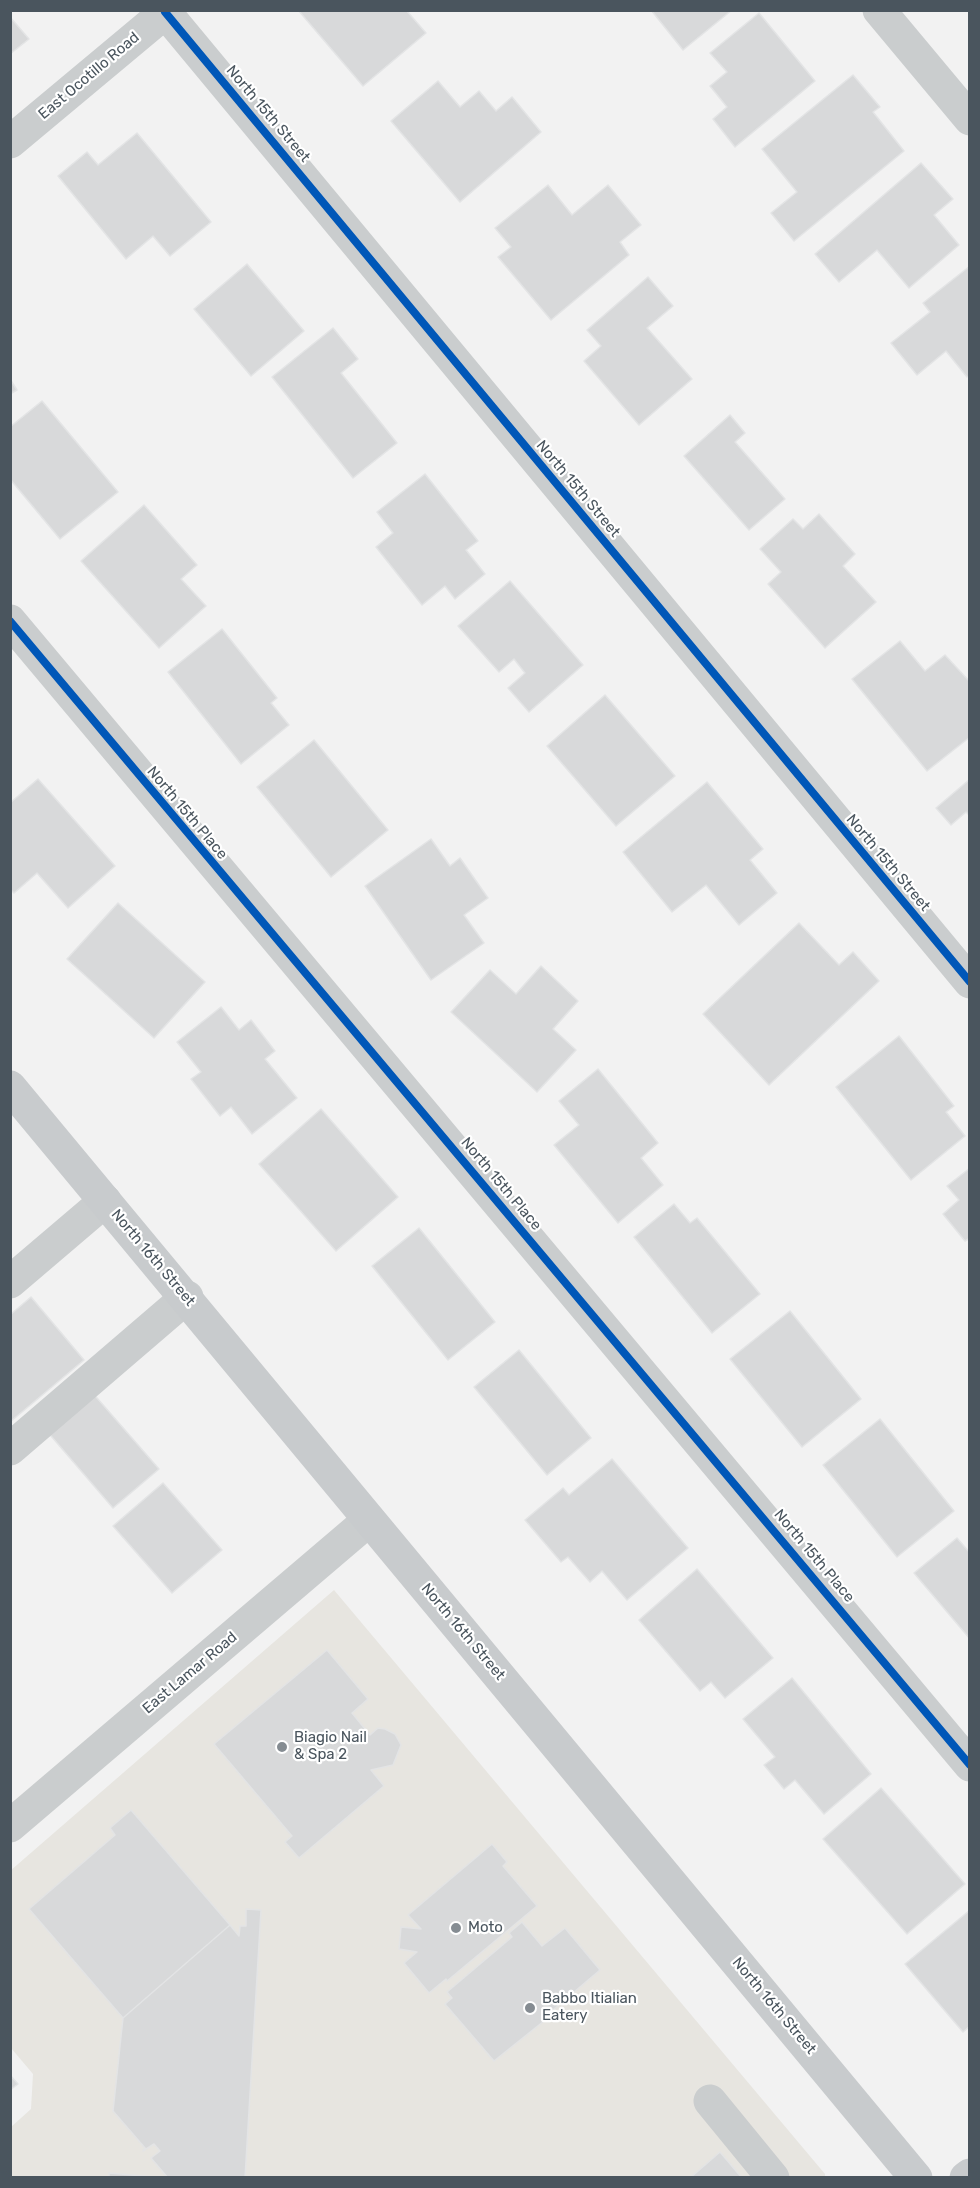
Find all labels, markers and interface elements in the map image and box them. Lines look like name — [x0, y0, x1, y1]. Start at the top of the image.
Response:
street label: East Ocotillo Road — [35, 29, 143, 123]
street label: North 15th Street — [222, 62, 314, 166]
street label: North 15th Street — [532, 437, 624, 541]
street label: North 15th Place — [143, 763, 231, 863]
street label: North 15th Street — [842, 811, 934, 915]
street label: North 15th Place — [457, 1134, 545, 1234]
street label: North 16th Street — [107, 1206, 199, 1310]
street label: North 15th Place — [770, 1506, 858, 1606]
street label: North 16th Street — [417, 1580, 509, 1684]
street label: East Lamar Road — [139, 1628, 241, 1718]
place label: Biagio Nail & Spa 2 — [294, 1729, 367, 1764]
marker: Biagio Nail & Spa 2 — [275, 1740, 289, 1754]
place label: Moto — [468, 1919, 503, 1937]
marker: Moto — [449, 1921, 463, 1935]
street label: North 16th Street — [728, 1954, 820, 2058]
place label: Babbo Itialian Eatery — [542, 1990, 637, 2025]
marker: Babbo Itialian Eatery — [523, 2001, 537, 2015]

